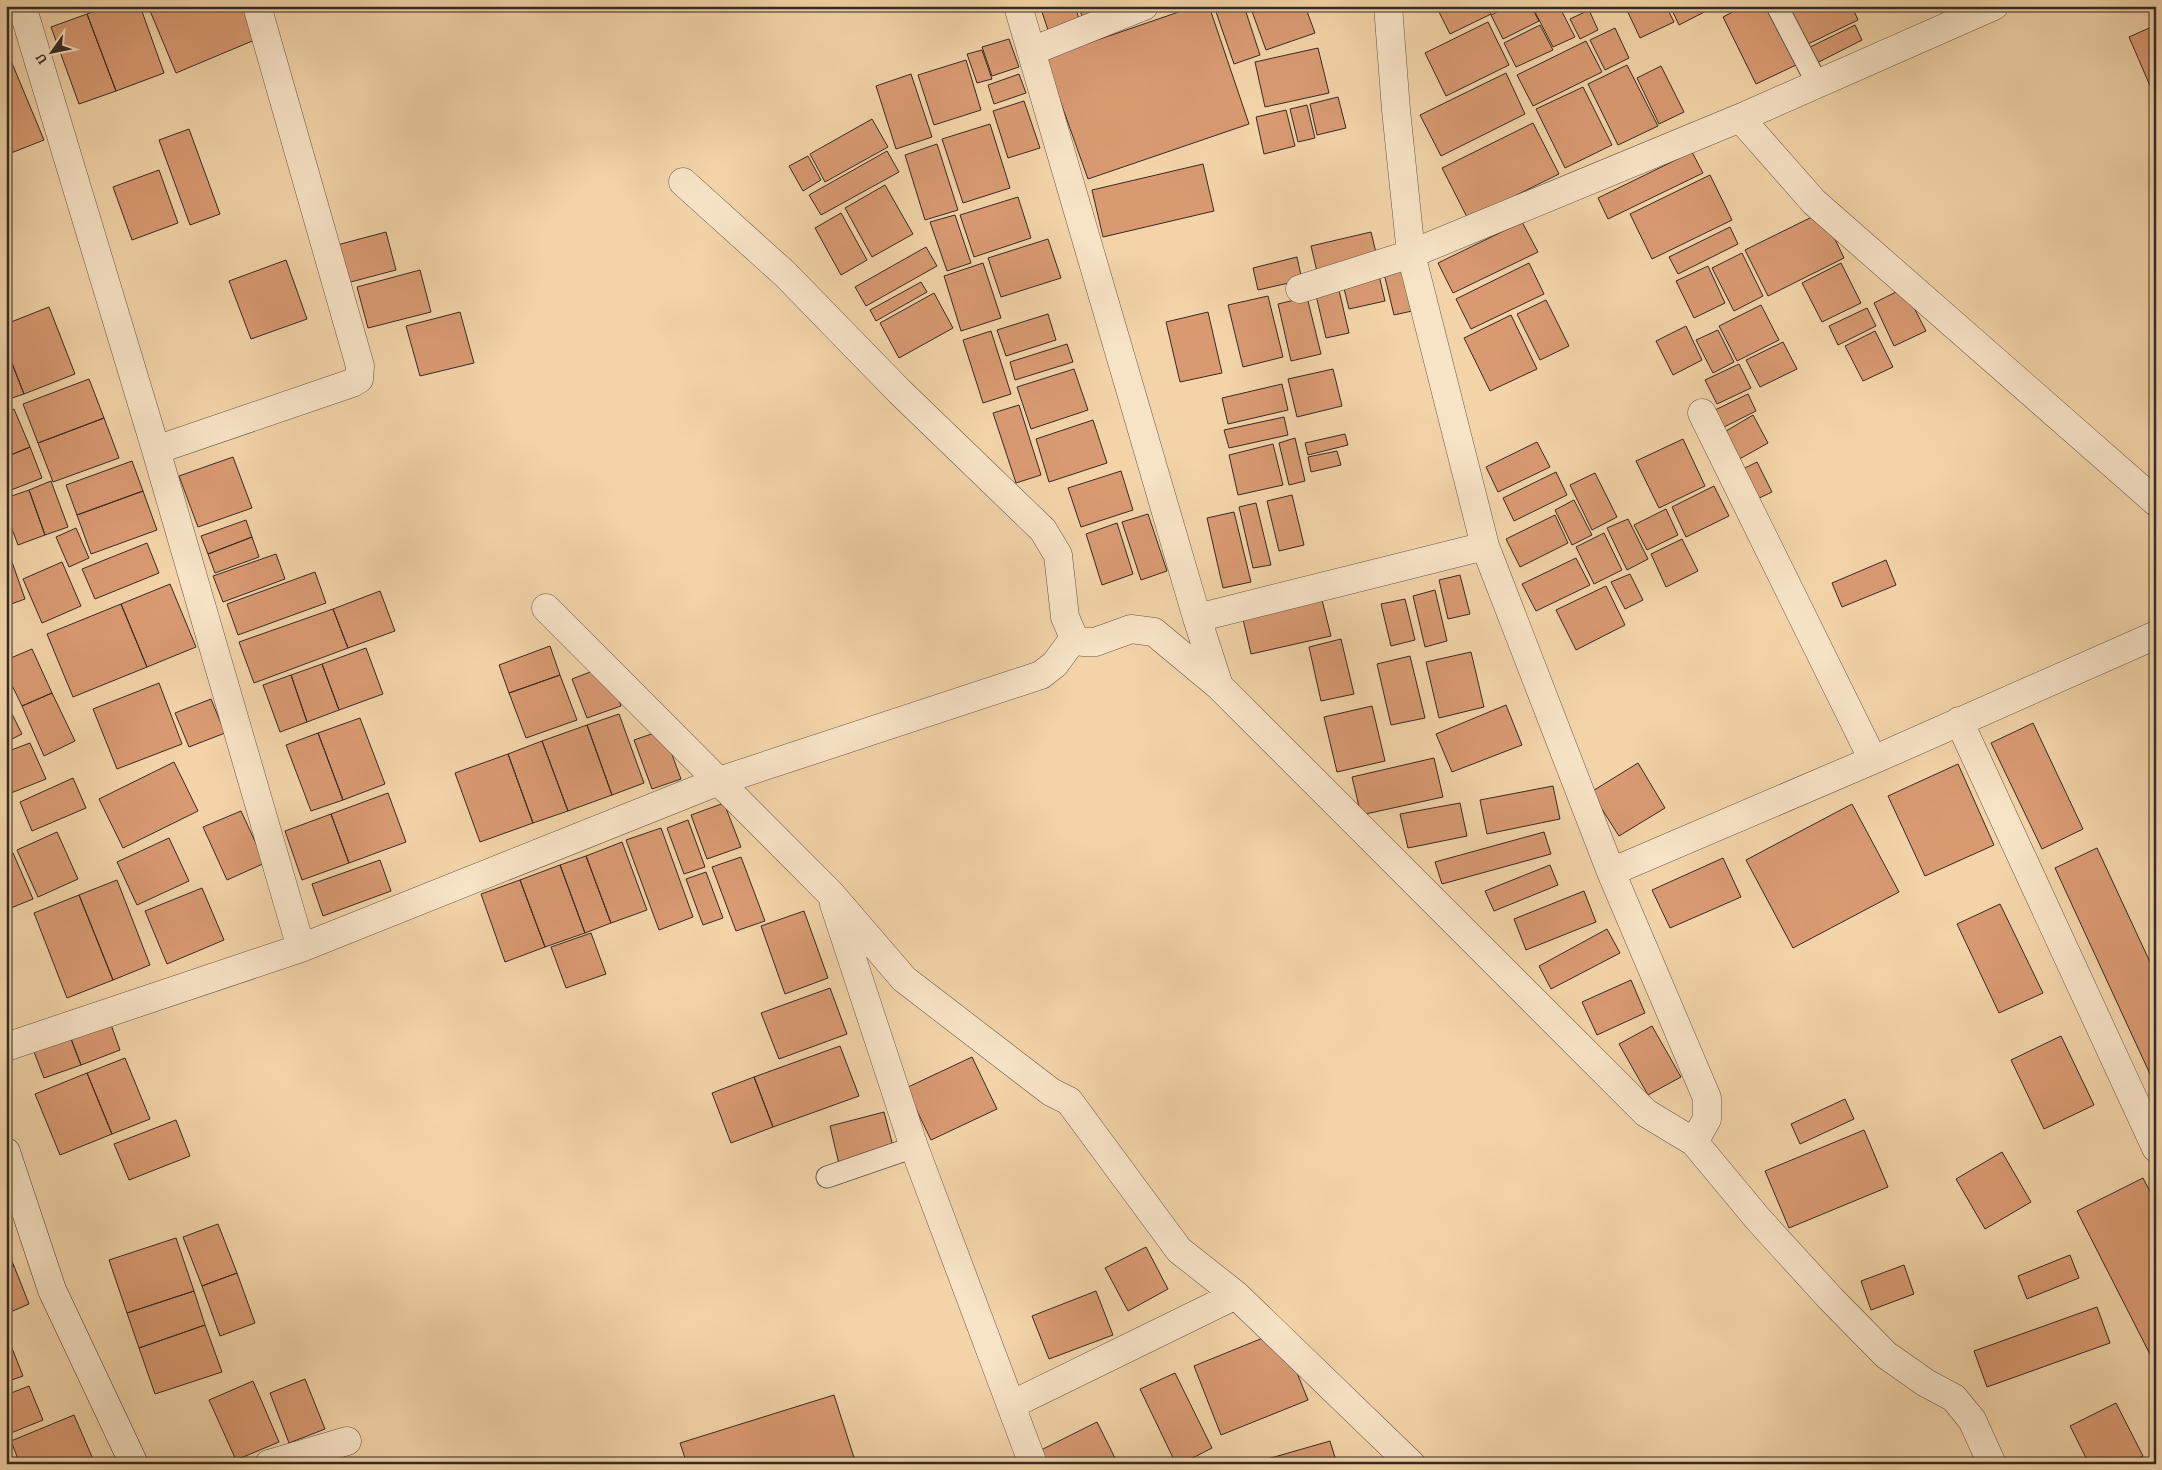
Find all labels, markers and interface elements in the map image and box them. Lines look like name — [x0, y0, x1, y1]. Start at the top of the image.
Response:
north arrow — [28, 28, 78, 78]
text: U — [31, 50, 52, 68]

